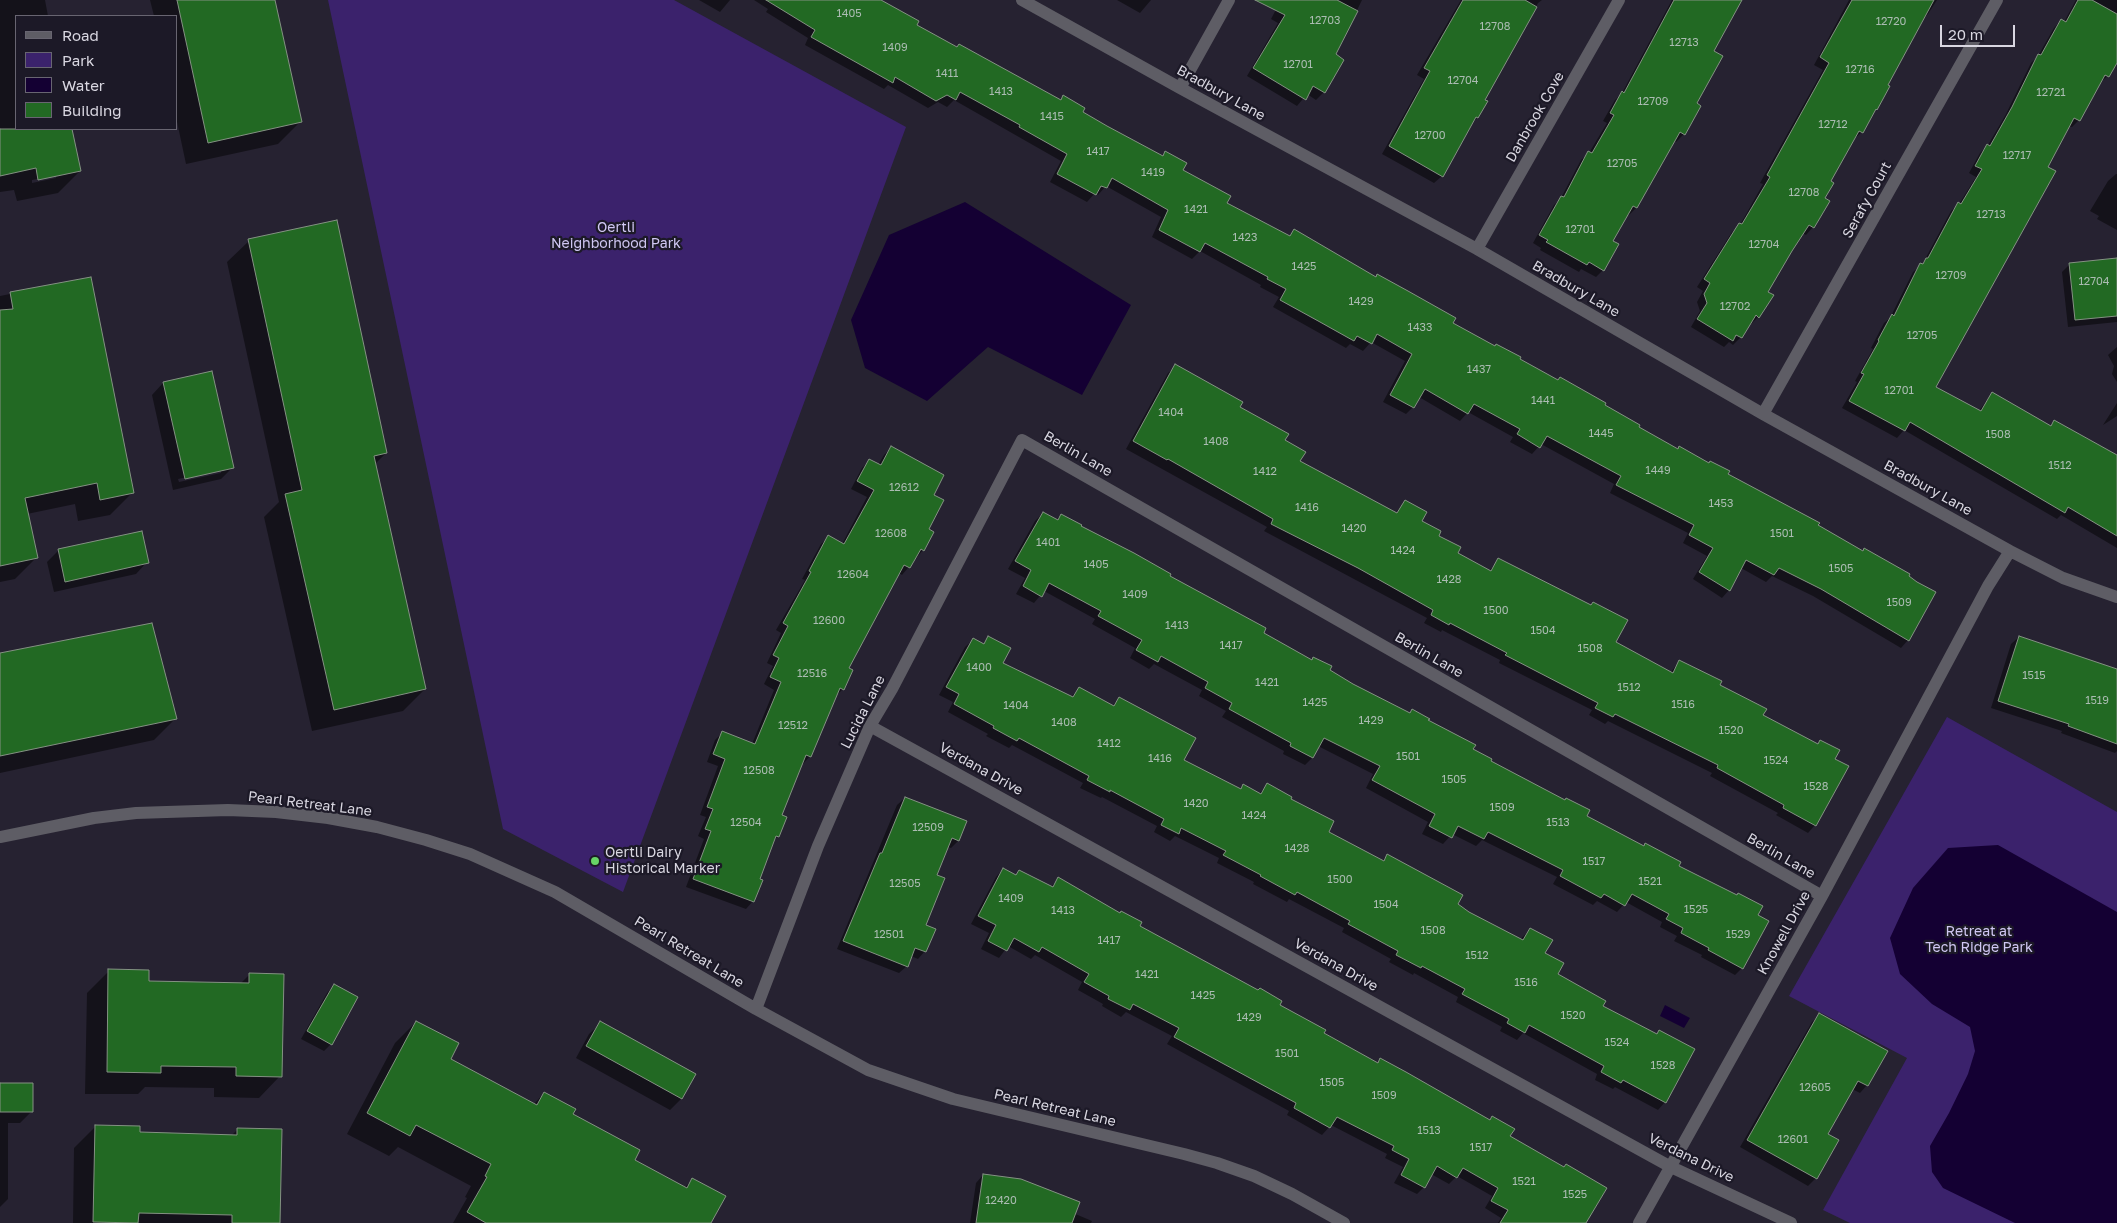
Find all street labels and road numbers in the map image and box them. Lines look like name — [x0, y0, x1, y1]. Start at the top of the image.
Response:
street label: Bradbury Lane — [1174, 62, 1268, 124]
street label: Danbrook Cove — [1502, 69, 1568, 165]
street label: Serafy Court — [1839, 159, 1895, 241]
street label: Bradbury Lane — [1529, 257, 1623, 321]
street label: Berlin Lane — [1041, 428, 1115, 480]
street label: Bradbury Lane — [1881, 457, 1975, 519]
street label: Berlin Lane — [1392, 629, 1466, 681]
street label: Lucida Lane — [837, 672, 889, 752]
street label: Verdana Drive — [936, 739, 1026, 799]
street label: Pearl Retreat Lane — [247, 788, 373, 820]
street label: Berlin Lane — [1744, 830, 1818, 882]
street label: Knowell Drive — [1754, 888, 1814, 978]
street label: Pearl Retreat Lane — [631, 913, 747, 991]
street label: Verdana Drive — [1291, 935, 1381, 995]
street label: Pearl Retreat Lane — [992, 1086, 1118, 1130]
street label: Verdana Drive — [1645, 1130, 1737, 1186]

